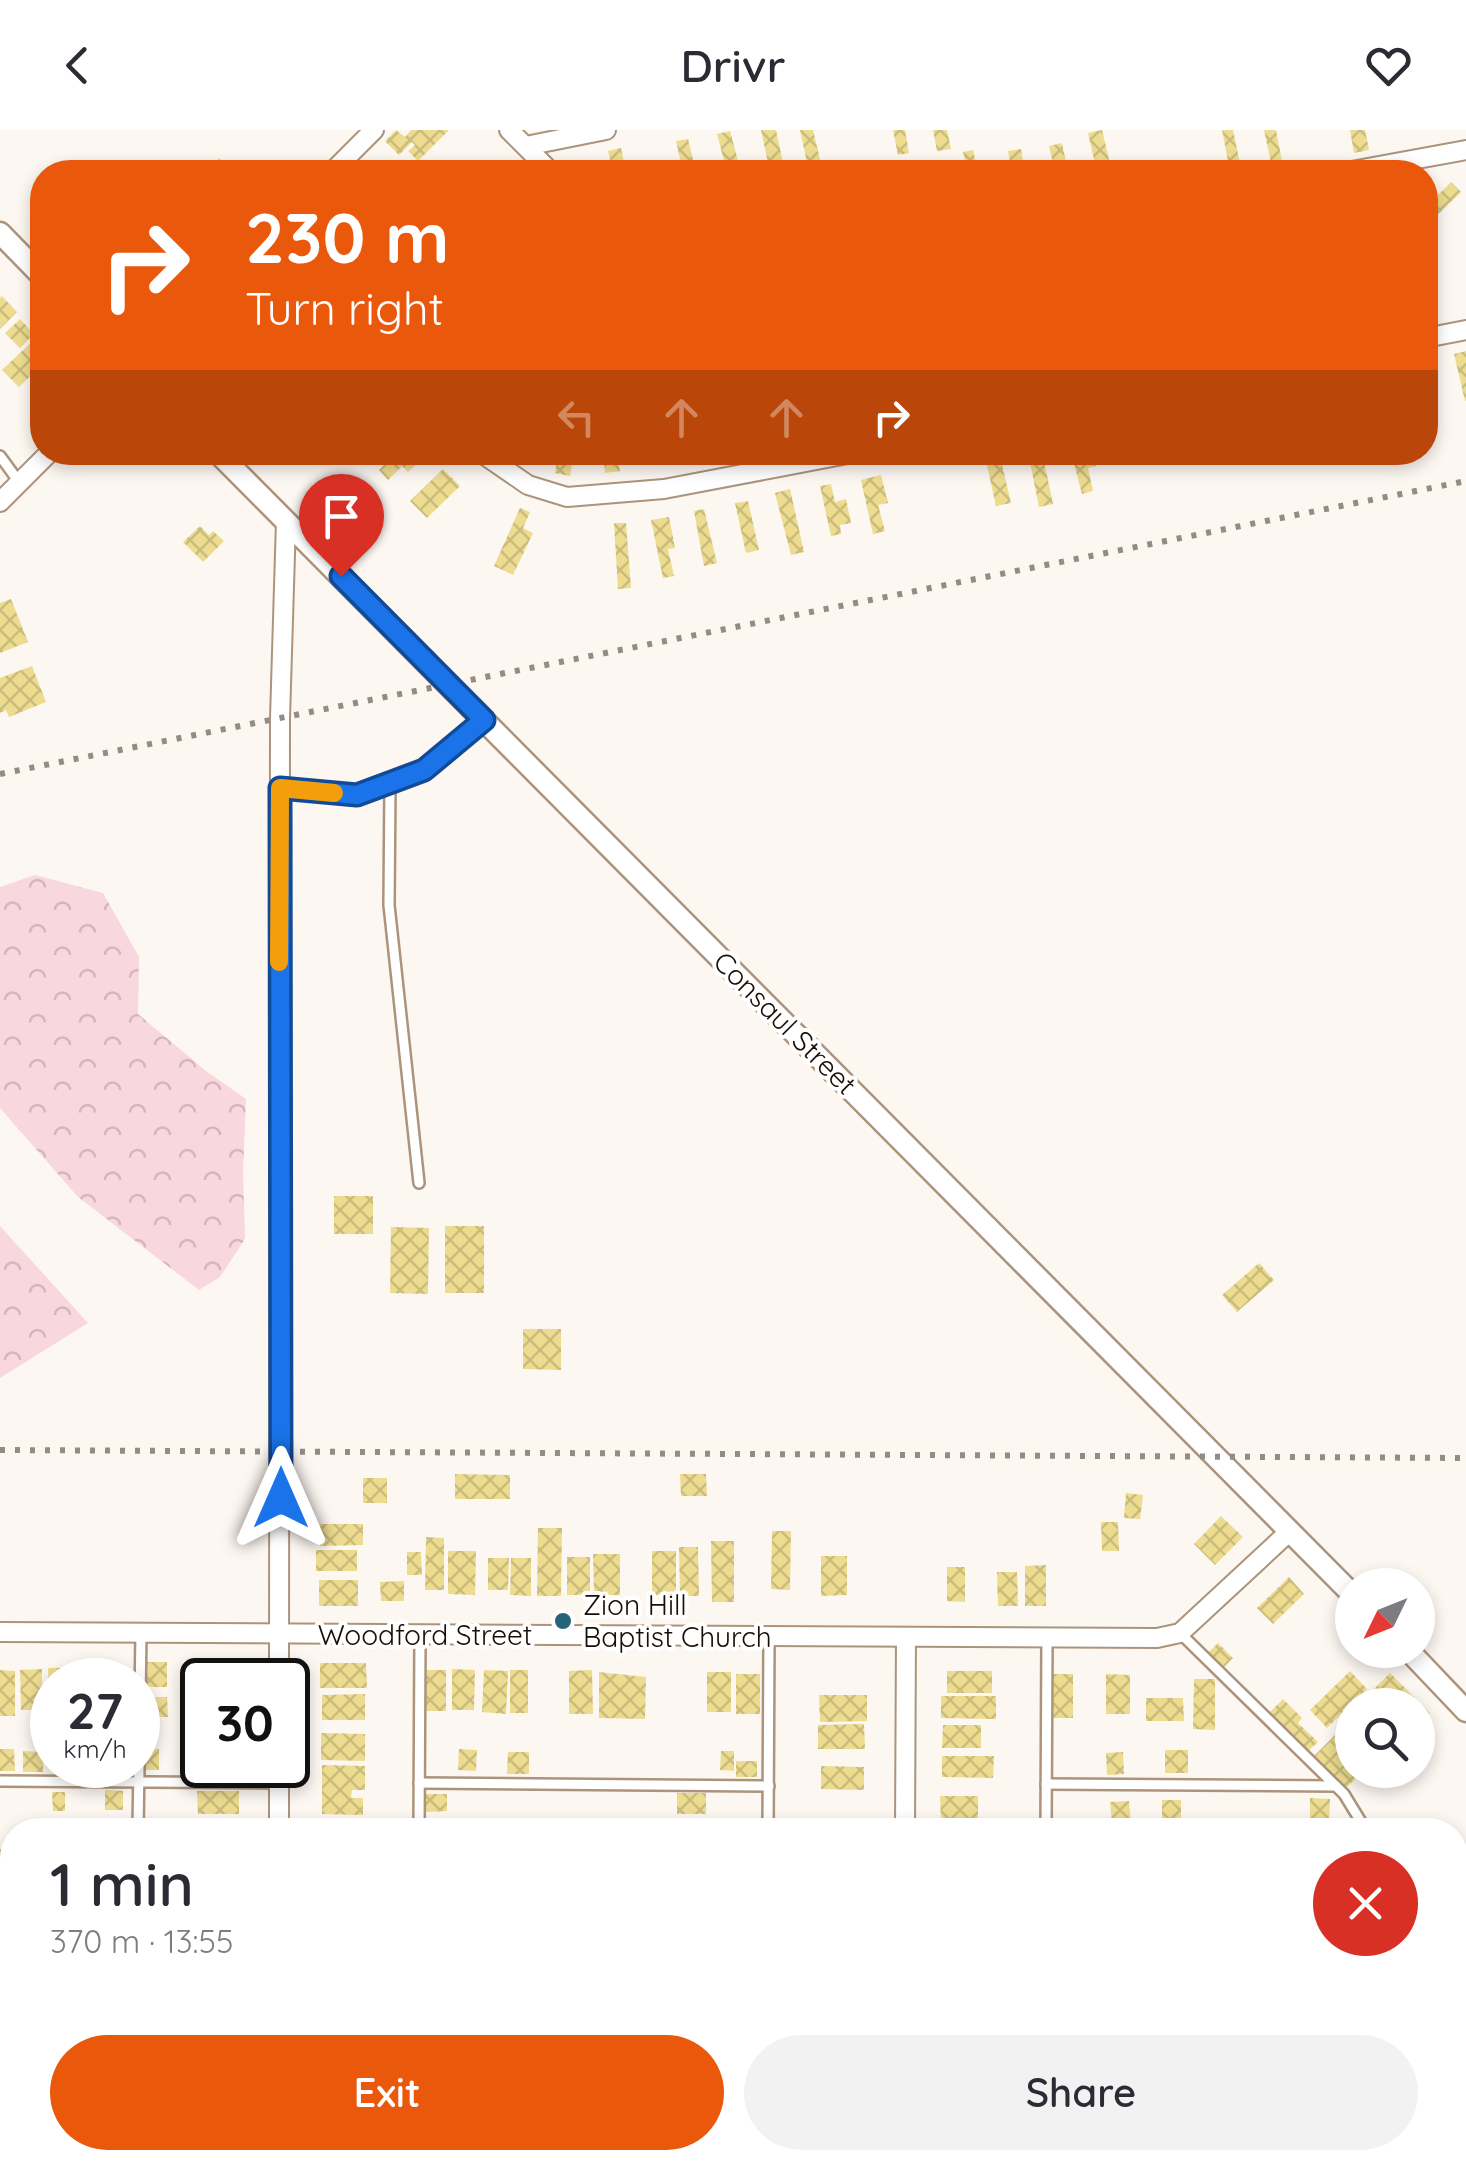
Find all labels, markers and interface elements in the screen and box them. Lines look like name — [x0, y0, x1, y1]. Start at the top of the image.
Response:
text: Drivr — [681, 37, 785, 93]
icon: back — [50, 38, 105, 93]
icon: heart — [1361, 38, 1416, 93]
text: 230 m — [245, 193, 450, 281]
icon: right — [80, 200, 210, 330]
text: Turn right — [245, 280, 444, 336]
icon: left — [549, 390, 604, 445]
icon: ahead — [654, 390, 709, 445]
icon: ahead — [759, 390, 814, 445]
icon: right — [864, 390, 919, 445]
pin — [299, 474, 384, 577]
icon: arrive — [314, 489, 369, 544]
street label: Consaul Street — [707, 944, 864, 1101]
position arrow — [229, 1446, 333, 1550]
north arrow — [1335, 1568, 1435, 1668]
map controls — [1335, 1568, 1435, 1788]
place label: Zion Hill Baptist Church — [583, 1587, 772, 1654]
marker: Zion Hill Baptist Church — [552, 1610, 574, 1632]
street label: Woodford Street — [318, 1617, 532, 1652]
speed limit sign: 30 — [180, 1658, 310, 1788]
text: 27 — [67, 1679, 123, 1742]
button: search — [1335, 1688, 1435, 1788]
text: km/h — [63, 1733, 127, 1764]
text: 1 min — [50, 1846, 194, 1921]
button: close — [1313, 1851, 1418, 1956]
text: 370 m · 13:55 — [50, 1921, 233, 1961]
button: Exit — [50, 2035, 724, 2150]
button: Share — [744, 2035, 1418, 2150]

